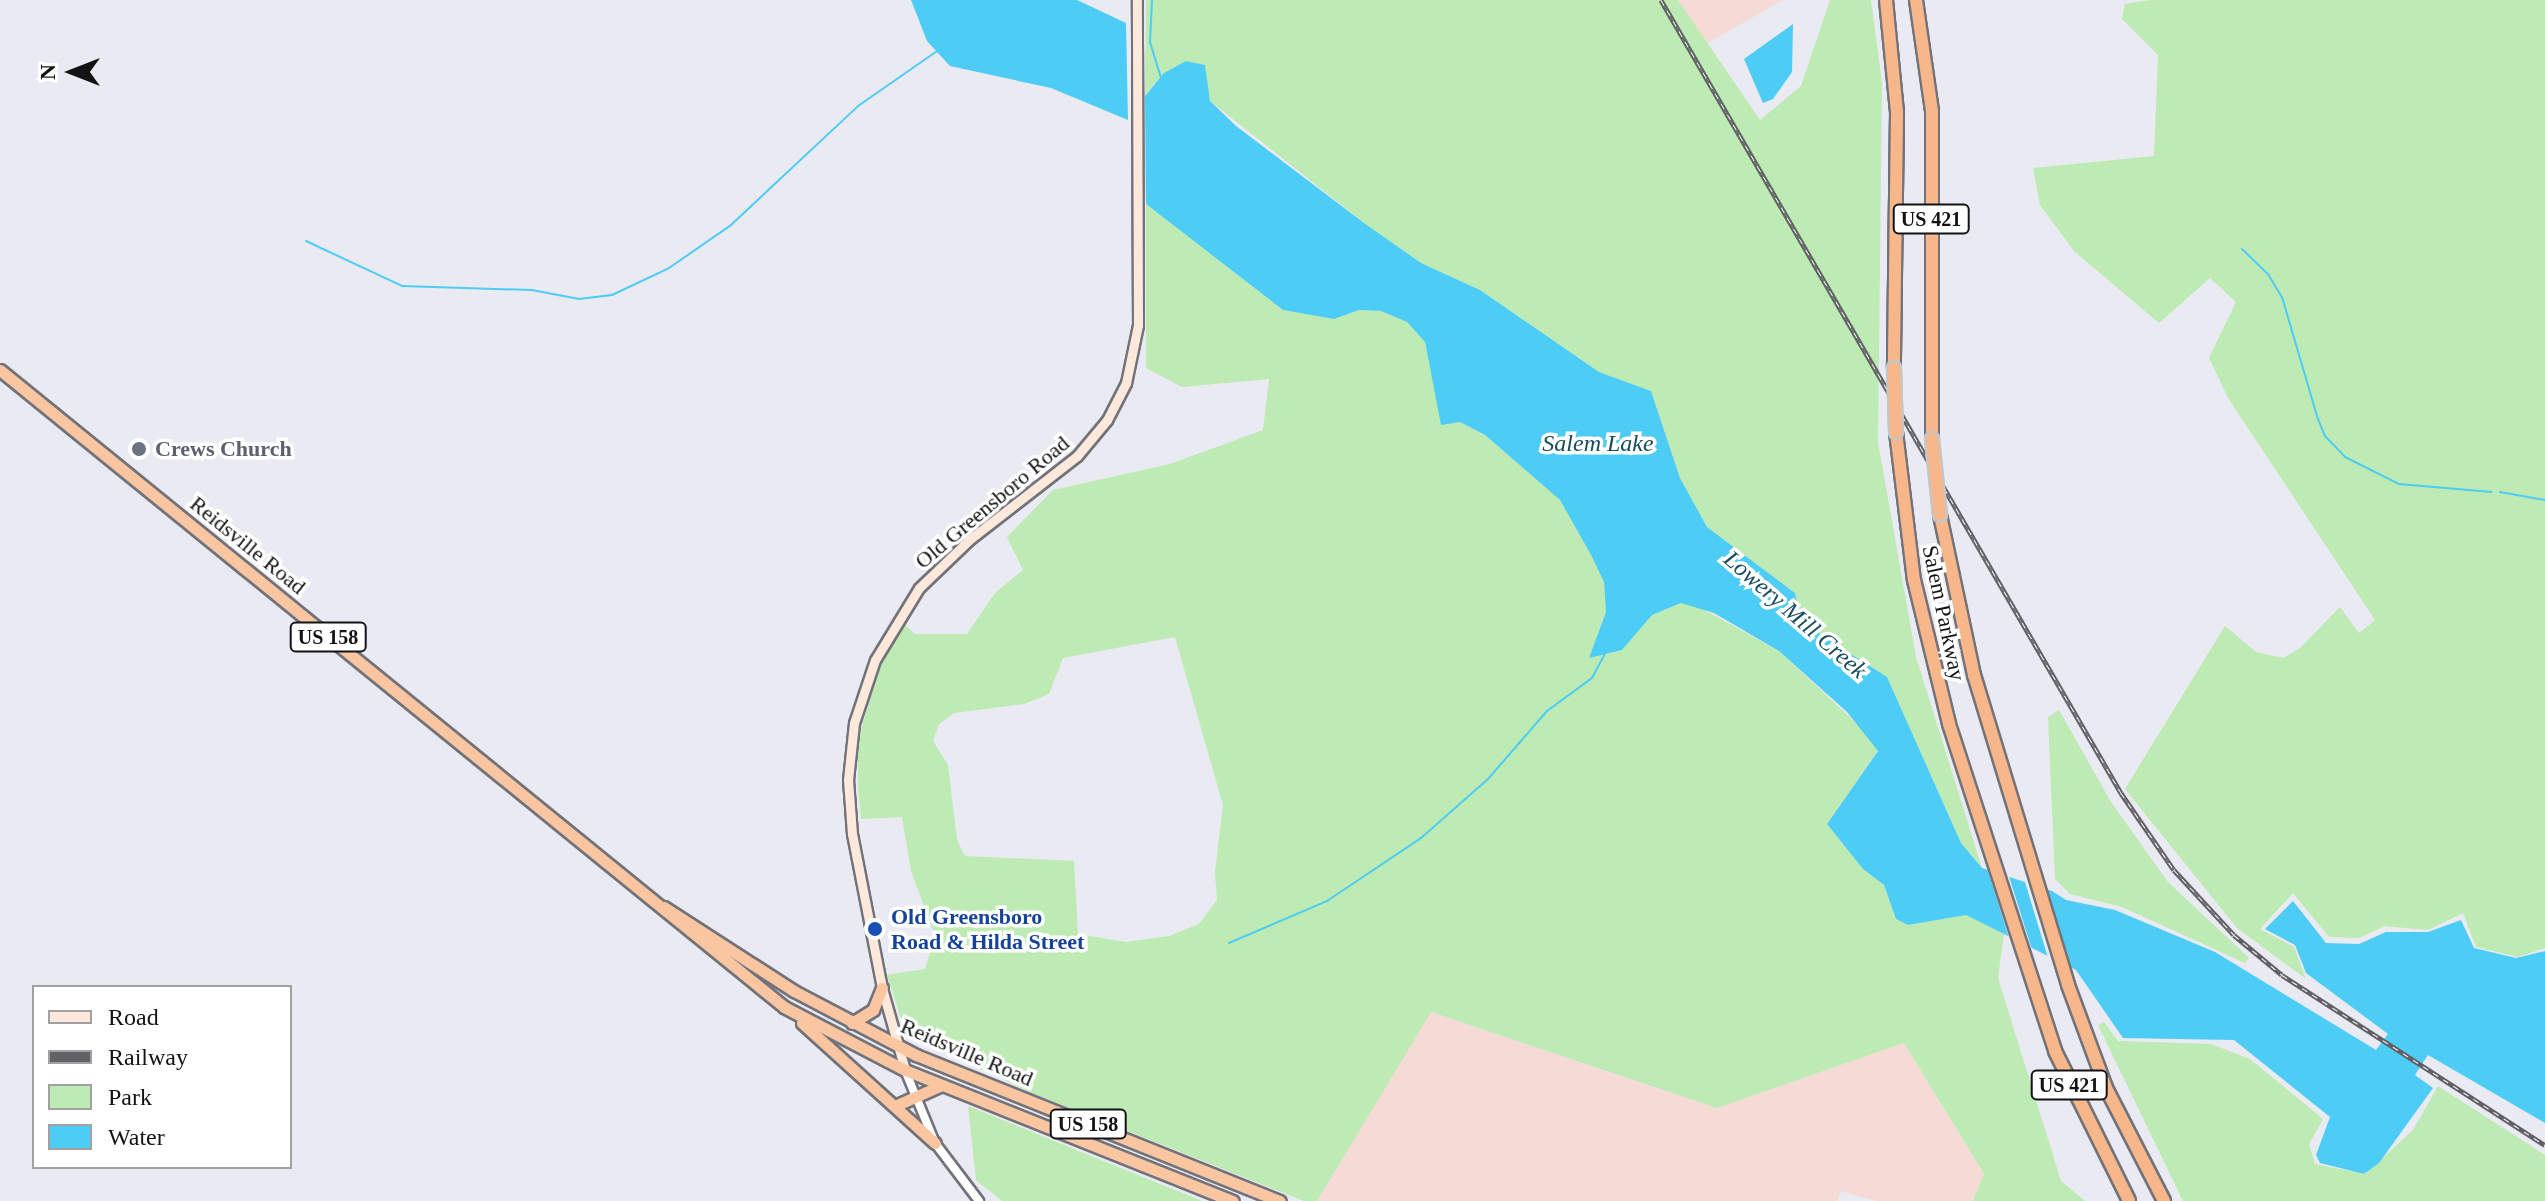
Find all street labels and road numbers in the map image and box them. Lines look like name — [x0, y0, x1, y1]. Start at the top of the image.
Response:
road number: US 421 — [1891, 203, 1971, 235]
street label: Old Greensboro Road — [910, 430, 1074, 574]
street label: Reidsville Road — [185, 490, 311, 600]
street label: Salem Parkway — [1917, 543, 1971, 683]
road number: US 158 — [288, 621, 368, 653]
street label: Reidsville Road — [897, 1012, 1037, 1092]
road number: US 421 — [2029, 1069, 2109, 1101]
road number: US 158 — [1048, 1108, 1128, 1140]

